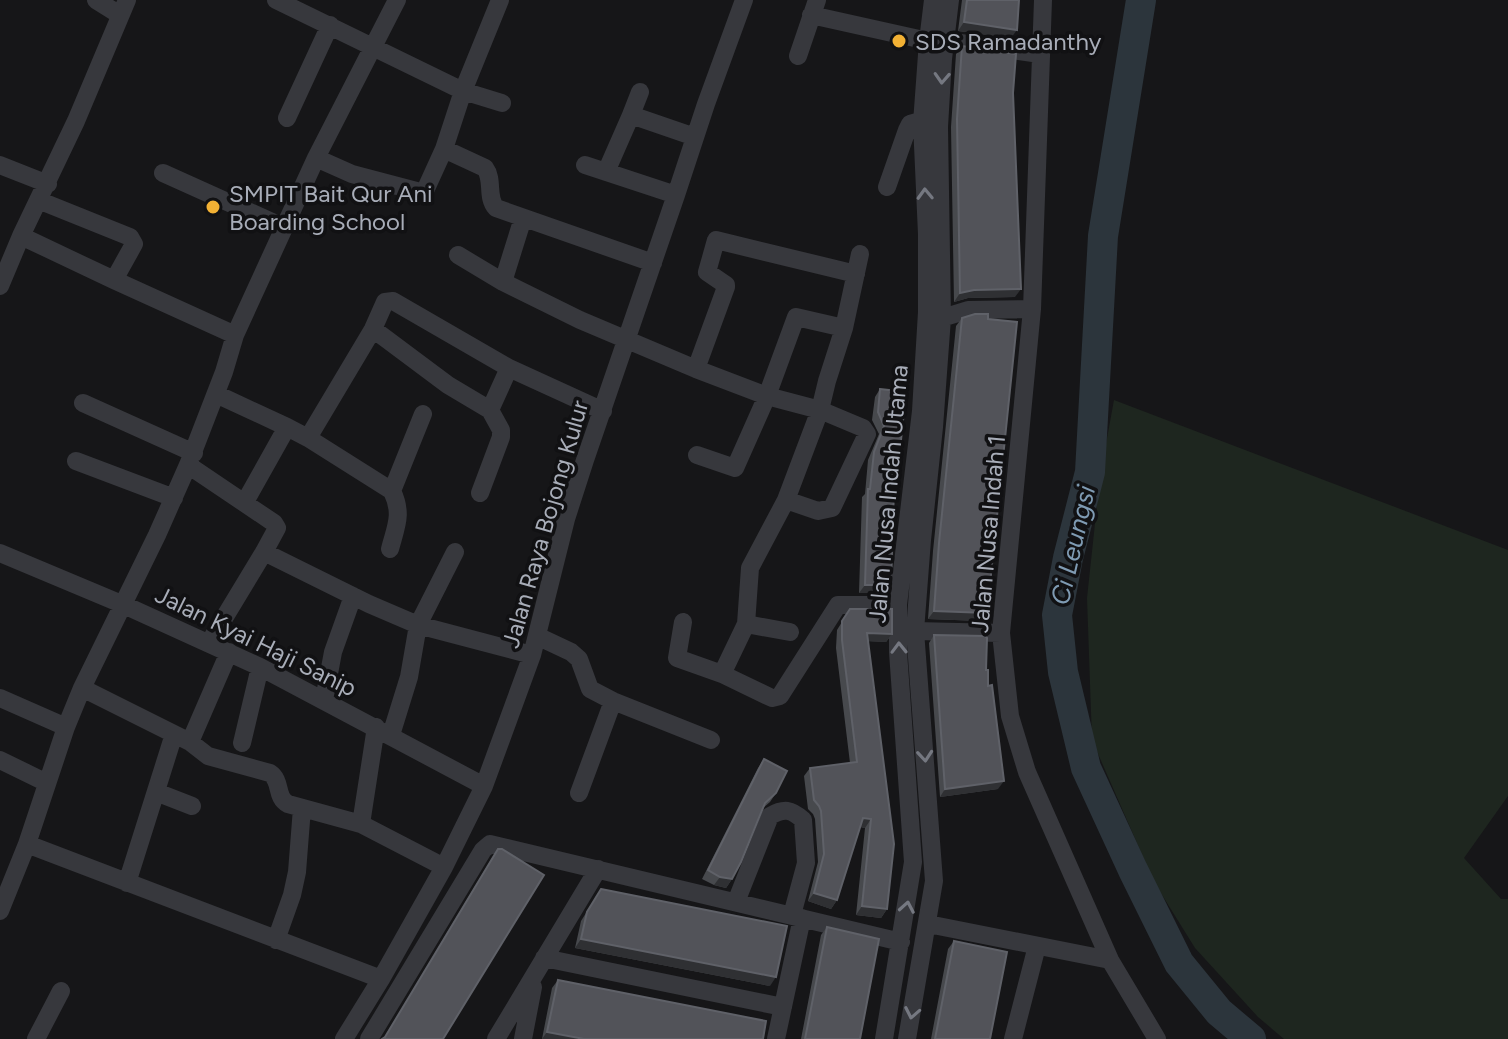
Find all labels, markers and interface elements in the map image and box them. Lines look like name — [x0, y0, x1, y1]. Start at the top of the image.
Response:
place label: SDS Ramadanthy — [915, 27, 1102, 56]
marker: SDS Ramadanthy — [890, 32, 908, 50]
one-way arrow — [933, 72, 950, 85]
place label: SMPIT Bait Qur Ani Boarding School — [229, 179, 432, 236]
one-way arrow — [917, 187, 934, 200]
marker: SMPIT Bait Qur Ani Boarding School — [204, 198, 222, 216]
street label: Jalan Nusa Indah Utama — [862, 364, 914, 624]
street label: Jalan Raya Bojong Kulur — [496, 397, 594, 651]
street label: Jalan Nusa Indah 1 — [965, 434, 1011, 634]
water label: Ci Leungsi — [1044, 481, 1102, 608]
street label: Jalan Kyai Haji Sanip — [151, 580, 361, 702]
one-way arrow — [890, 641, 907, 654]
one-way arrow — [916, 750, 933, 763]
one-way arrow — [897, 900, 914, 914]
one-way arrow — [904, 1007, 921, 1020]

